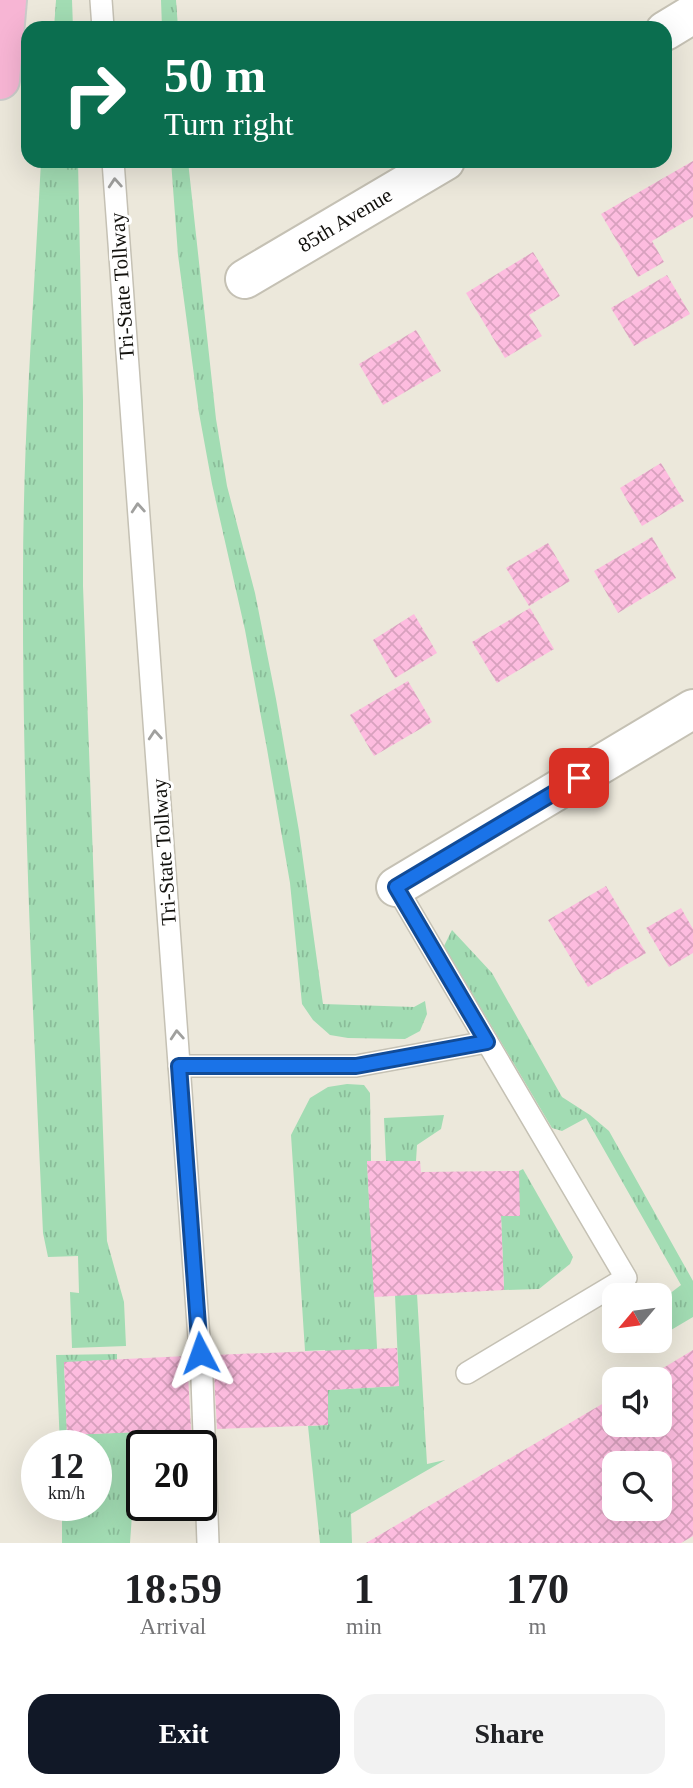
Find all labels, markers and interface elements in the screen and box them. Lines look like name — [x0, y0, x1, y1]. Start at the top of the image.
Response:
text: 50 m — [164, 48, 266, 103]
icon: right — [49, 49, 140, 140]
text: Turn right — [164, 106, 294, 142]
one-way arrow — [108, 177, 123, 188]
street label: 85th Avenue — [294, 183, 396, 257]
street label: Tri-State Tollway — [105, 211, 139, 360]
one-way arrow — [131, 502, 146, 513]
one-way arrow — [148, 729, 163, 740]
pin — [549, 748, 609, 808]
icon: arrive — [560, 759, 598, 797]
street label: Tri-State Tollway — [147, 777, 181, 926]
one-way arrow — [170, 1029, 185, 1040]
north arrow — [602, 1283, 672, 1353]
map controls — [602, 1283, 672, 1521]
position arrow — [163, 1316, 237, 1390]
button: sound — [602, 1367, 672, 1437]
speed limit sign: 20 — [126, 1430, 217, 1521]
text: 12 — [49, 1447, 84, 1486]
button: search — [602, 1451, 672, 1521]
text: km/h — [48, 1483, 85, 1503]
text: 18:59 — [124, 1566, 222, 1612]
text: 1 — [353, 1566, 374, 1612]
text: 170 — [506, 1566, 569, 1612]
text: Arrival — [140, 1614, 206, 1639]
text: min — [346, 1614, 382, 1639]
text: m — [528, 1614, 546, 1639]
button: Exit — [28, 1694, 340, 1774]
button: Share — [354, 1694, 665, 1774]

